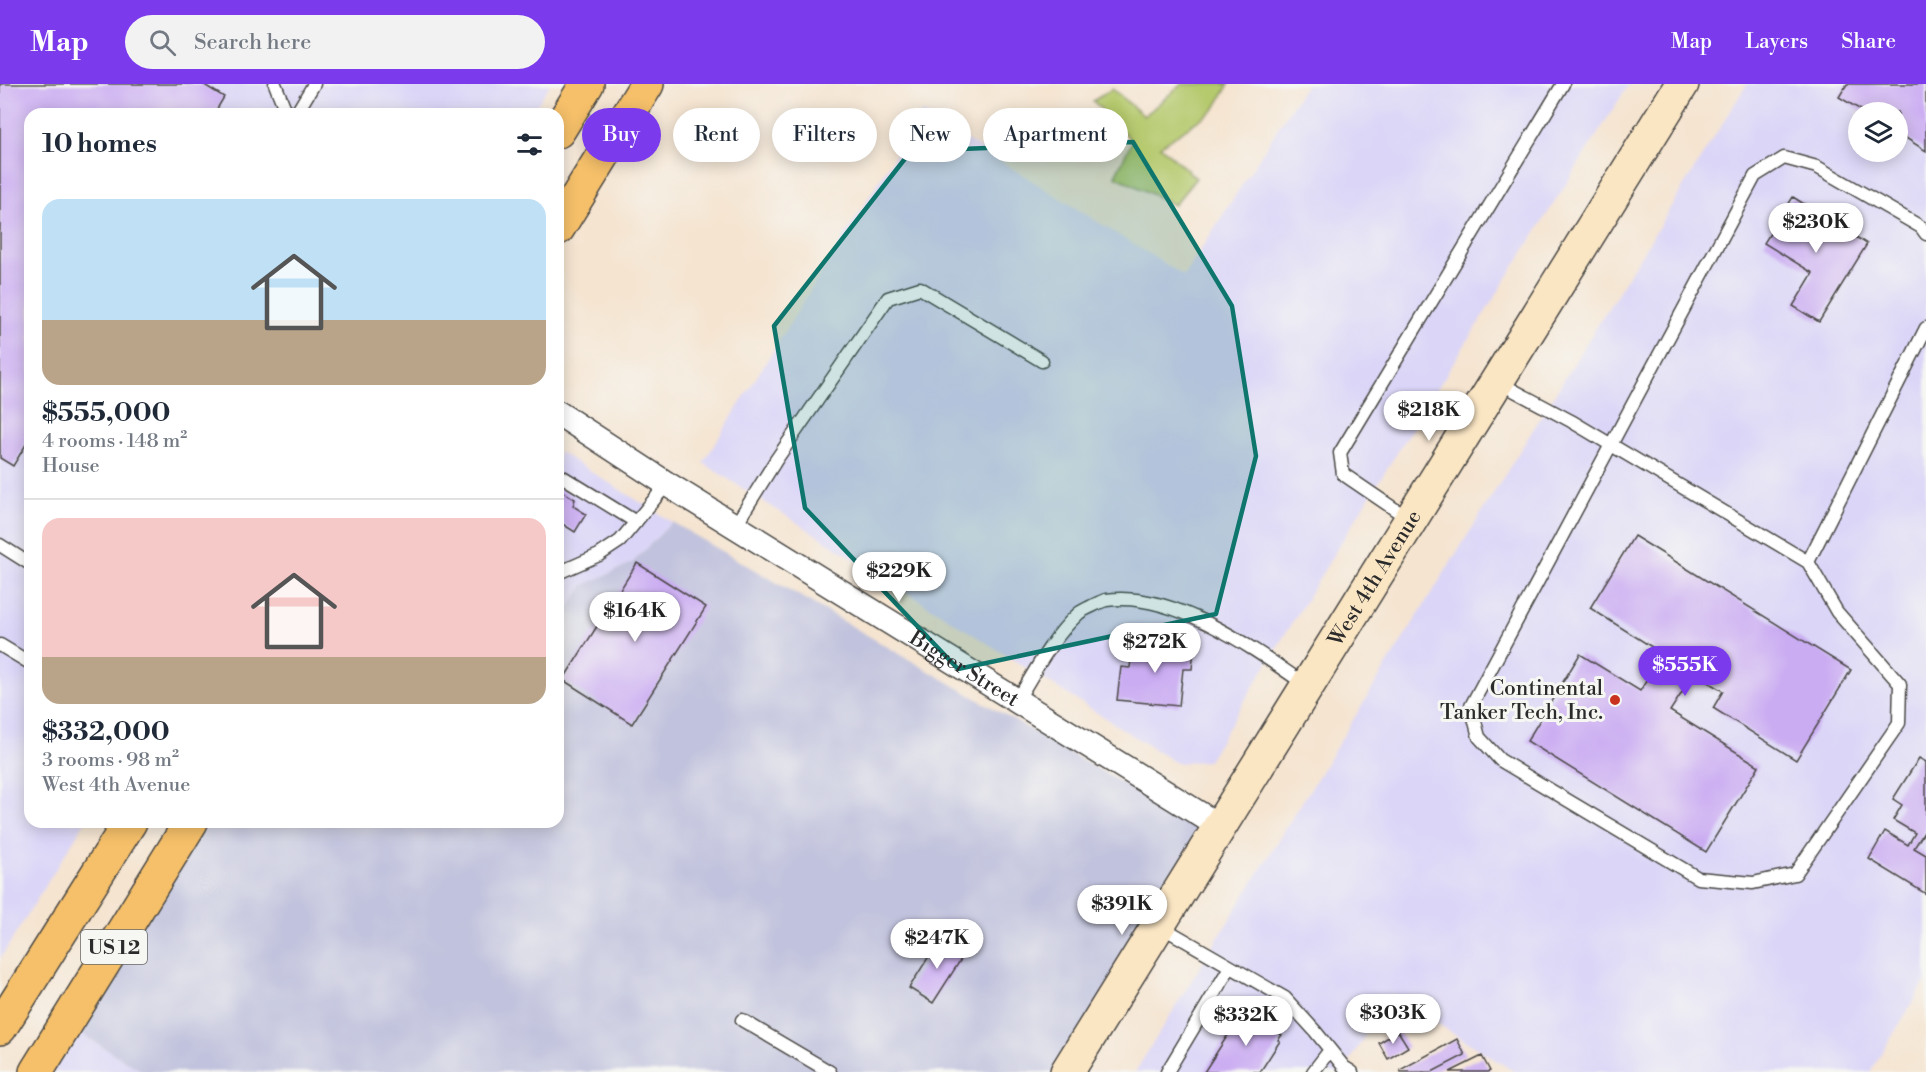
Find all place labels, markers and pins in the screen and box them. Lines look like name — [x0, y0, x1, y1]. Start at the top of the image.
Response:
pin: $230K — [1774, 203, 1858, 254]
pin: $218K — [1387, 391, 1471, 442]
pin: $229K — [857, 552, 941, 603]
pin: $164K — [593, 592, 677, 643]
pin: $272K — [1113, 623, 1197, 674]
pin: $555K — [1643, 646, 1727, 697]
place label: Continental Tanker Tech, Inc. — [1440, 676, 1603, 726]
marker: Continental Tanker Tech, Inc. — [1608, 693, 1622, 707]
pin: $391K — [1080, 885, 1164, 936]
pin: $247K — [895, 919, 979, 970]
pin: $303K — [1351, 994, 1435, 1045]
pin: $332K — [1204, 996, 1288, 1047]

